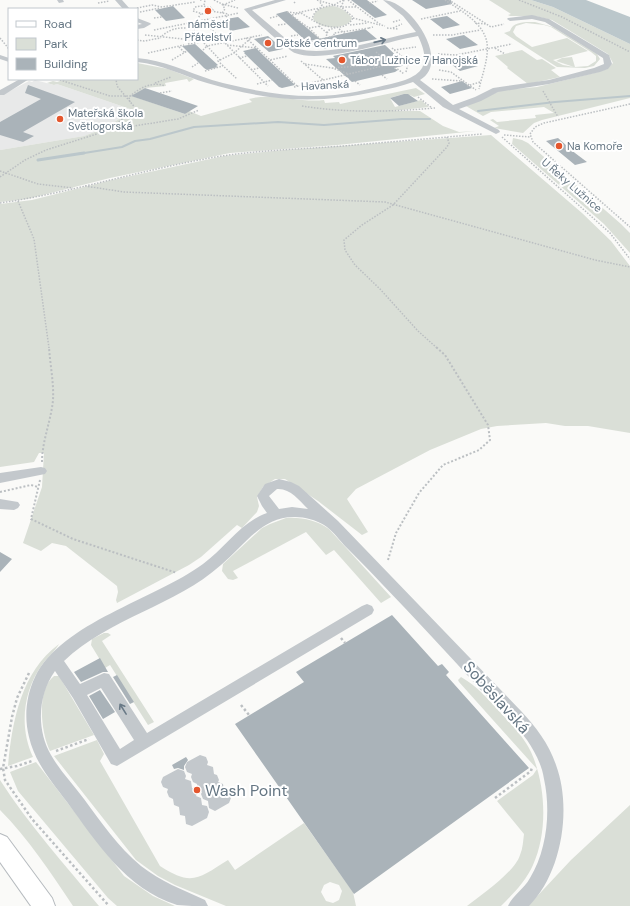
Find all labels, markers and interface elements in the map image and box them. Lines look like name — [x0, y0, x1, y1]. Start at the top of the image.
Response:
marker: náměstí Přátelství — [203, 6, 213, 16]
legend — [8, 8, 138, 80]
text: Road — [44, 16, 72, 32]
place label: náměstí Přátelství — [185, 17, 232, 44]
text: Park — [44, 36, 68, 52]
place label: Dětské centrum — [276, 36, 357, 50]
one-way arrow — [373, 36, 386, 44]
marker: Dětské centrum — [263, 38, 273, 48]
place label: Tábor Lužnice 7 Hanojská — [350, 53, 478, 67]
marker: Tábor Lužnice 7 Hanojská — [337, 55, 347, 65]
text: Building — [44, 56, 88, 72]
street label: Havanská — [301, 77, 349, 93]
place label: Mateřská škola Světlogorská — [68, 106, 143, 133]
marker: Mateřská škola Světlogorská — [55, 114, 65, 124]
place label: Na Komoře — [567, 139, 623, 153]
marker: Na Komoře — [554, 141, 564, 151]
street label: U Řeky Lužnice — [539, 155, 605, 215]
street label: Soběslavská — [459, 657, 535, 738]
one-way arrow — [119, 704, 127, 715]
place label: Wash Point — [205, 780, 288, 801]
marker: Wash Point — [192, 785, 202, 795]

